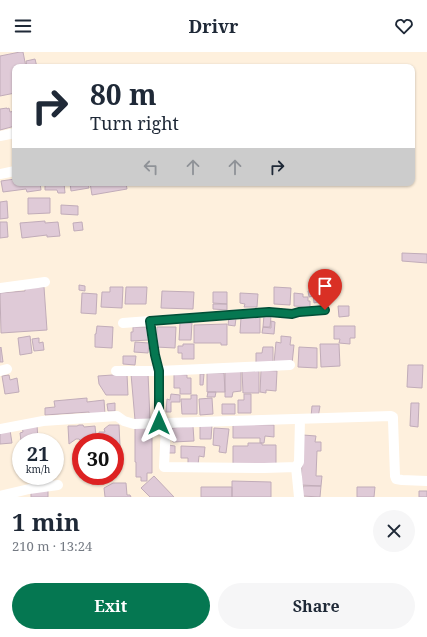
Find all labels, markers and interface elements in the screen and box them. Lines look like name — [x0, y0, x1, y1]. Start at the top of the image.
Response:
text: Drivr — [189, 14, 238, 38]
icon: menu — [12, 15, 34, 37]
icon: heart — [393, 15, 415, 37]
text: 80 m — [90, 75, 157, 113]
icon: right — [24, 80, 76, 132]
text: Turn right — [90, 111, 179, 135]
icon: left — [140, 156, 162, 178]
icon: ahead — [182, 156, 204, 178]
icon: ahead — [224, 156, 246, 178]
icon: right — [266, 156, 288, 178]
pin — [308, 269, 342, 310]
icon: arrive — [314, 275, 336, 297]
position arrow — [138, 402, 180, 444]
speed limit sign: 30 — [72, 433, 124, 485]
text: 21 — [27, 440, 49, 467]
text: km/h — [26, 462, 50, 476]
text: 1 min — [12, 505, 80, 538]
button: close — [373, 510, 415, 552]
text: 210 m · 13:24 — [12, 537, 92, 555]
button: Exit — [12, 583, 210, 629]
button: Share — [218, 583, 415, 629]

